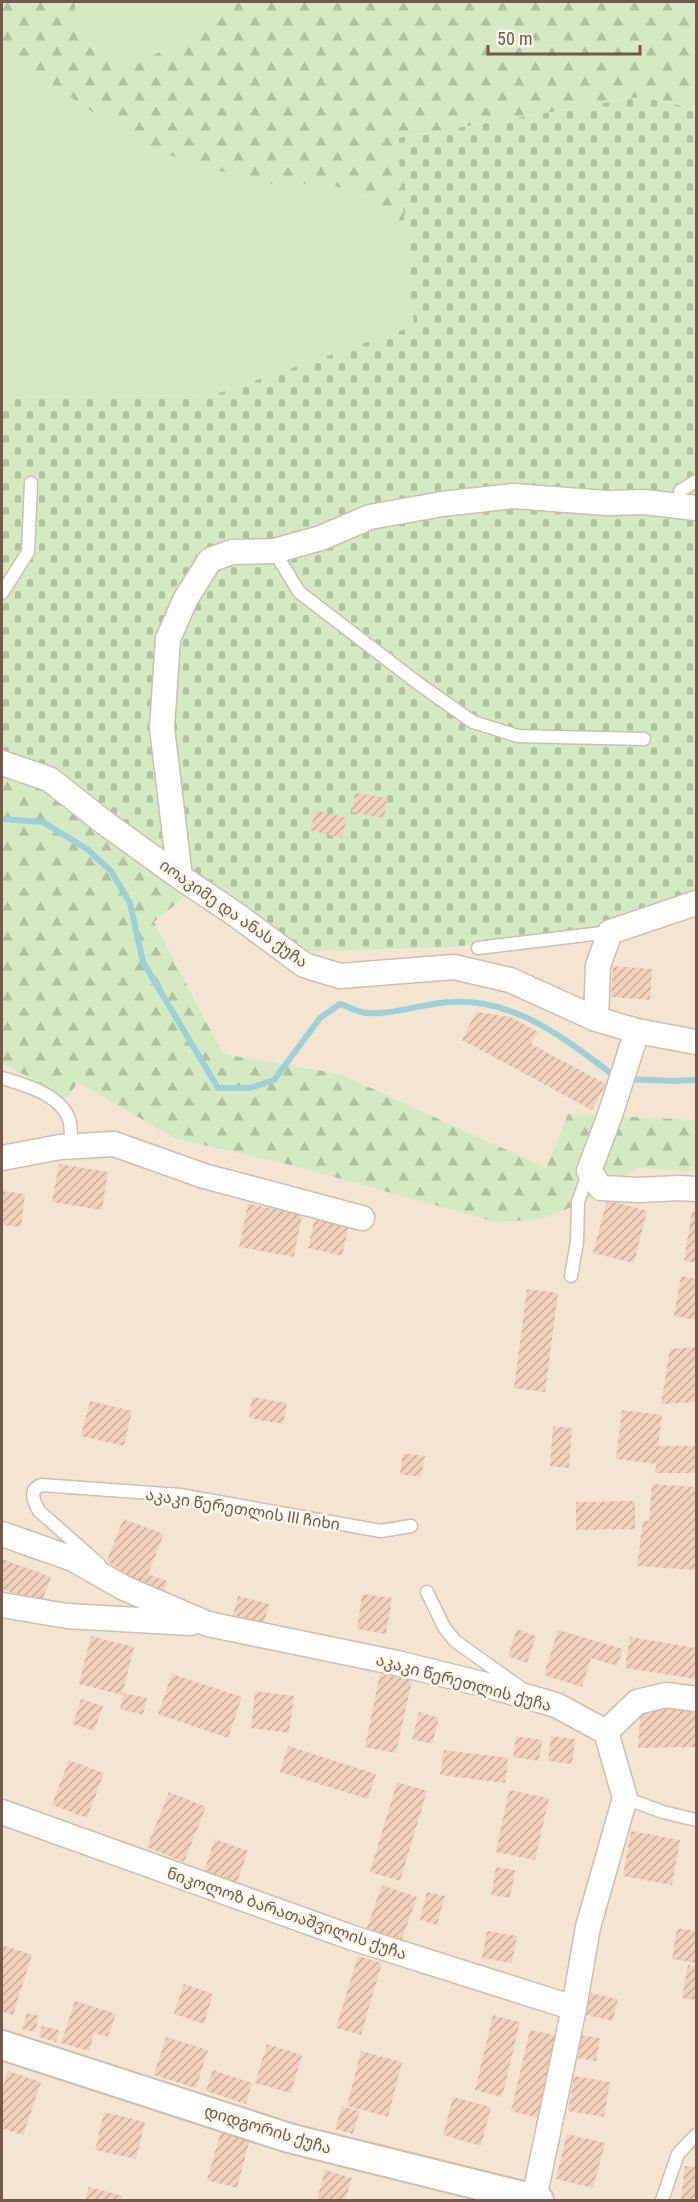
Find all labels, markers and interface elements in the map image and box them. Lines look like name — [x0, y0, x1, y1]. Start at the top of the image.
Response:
scale bar — [488, 18, 640, 56]
text: 50 m — [497, 28, 532, 49]
street label: იოაკიმე და ანას ქუჩა — [156, 855, 311, 972]
street label: აკაკი წერეთლის III ჩიხი — [144, 1485, 342, 1535]
street label: აკაკი წერეთლის ქუჩა — [374, 1650, 554, 1716]
street label: ნიკოლოზ ბარათაშვილის ქუჩა — [164, 1863, 409, 1965]
street label: დიდგორის ქუჩა — [202, 2101, 334, 2159]

